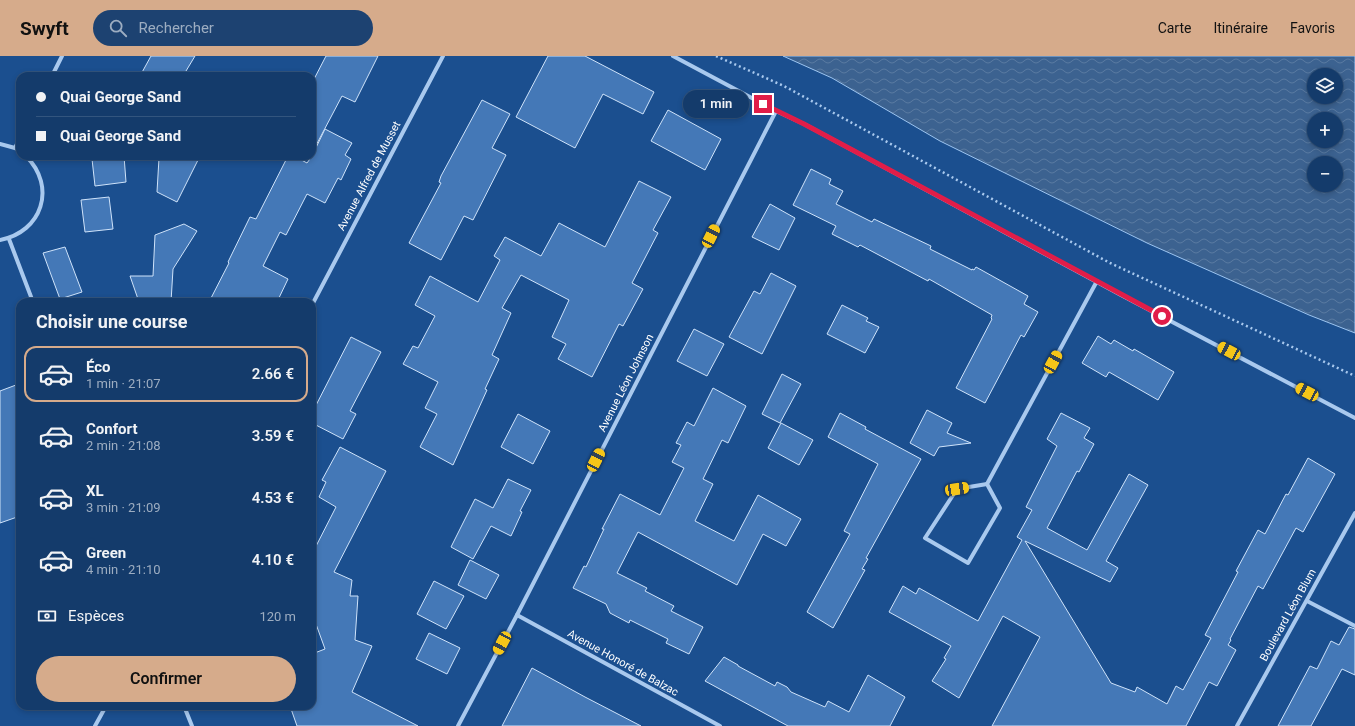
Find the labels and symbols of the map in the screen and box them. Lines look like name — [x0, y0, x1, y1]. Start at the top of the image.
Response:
callout: 1 min — [683, 90, 749, 118]
route end — [754, 95, 772, 113]
street label: Avenue Alfred de Musset — [335, 119, 404, 233]
car — [700, 223, 722, 249]
route start — [1153, 307, 1171, 325]
street label: Avenue Léon Johnson — [596, 332, 656, 434]
car — [1216, 340, 1242, 362]
car — [1042, 349, 1064, 375]
car — [1294, 381, 1320, 403]
car — [585, 447, 607, 473]
car — [944, 481, 970, 497]
street label: Boulevard Léon Blum — [1257, 567, 1319, 663]
street label: Avenue Honoré de Balzac — [565, 627, 681, 699]
car — [491, 630, 513, 656]

